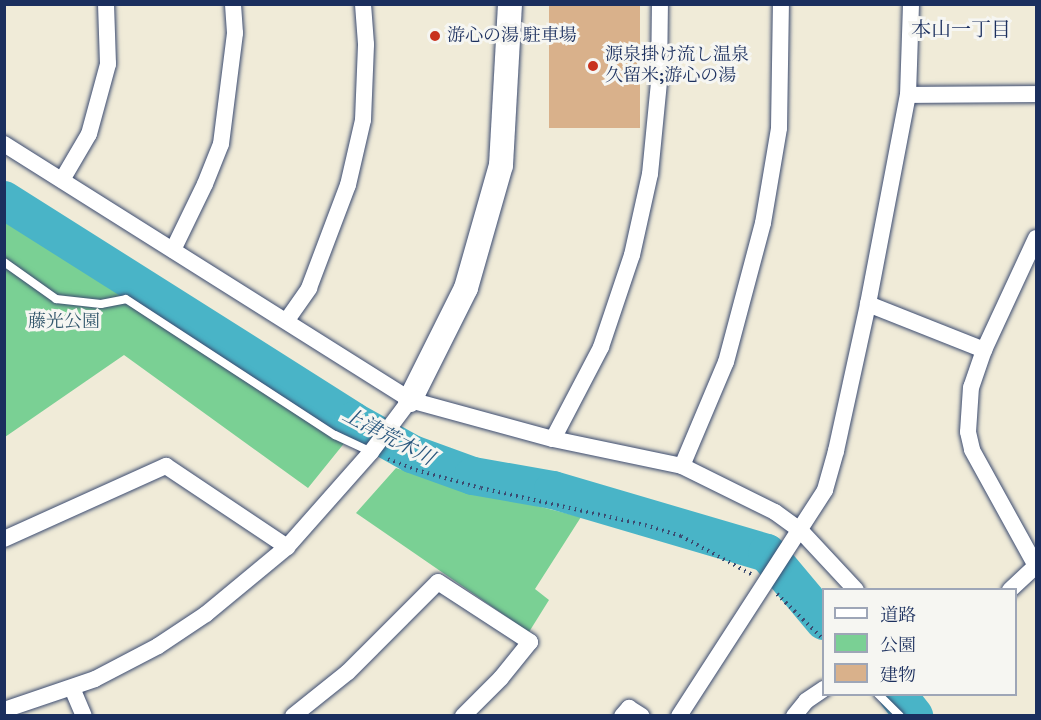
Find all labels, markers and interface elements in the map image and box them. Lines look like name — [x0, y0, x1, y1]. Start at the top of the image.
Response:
district label: 本山一丁目 — [911, 18, 1011, 42]
place label: 游心の湯 駐車場 — [447, 25, 577, 47]
marker: 游心の湯 駐車場 — [428, 29, 442, 43]
place label: 源泉掛け流し温泉 久留米;游心の湯 — [605, 45, 749, 88]
marker: 源泉掛け流し温泉 久留米;游心の湯 — [586, 59, 600, 73]
park label: 藤光公園 — [28, 311, 100, 333]
water label: 上津荒木川 — [338, 403, 438, 471]
legend — [822, 588, 1017, 696]
text: 道路 — [880, 605, 916, 627]
text: 公園 — [880, 635, 916, 657]
text: 建物 — [880, 665, 916, 687]

